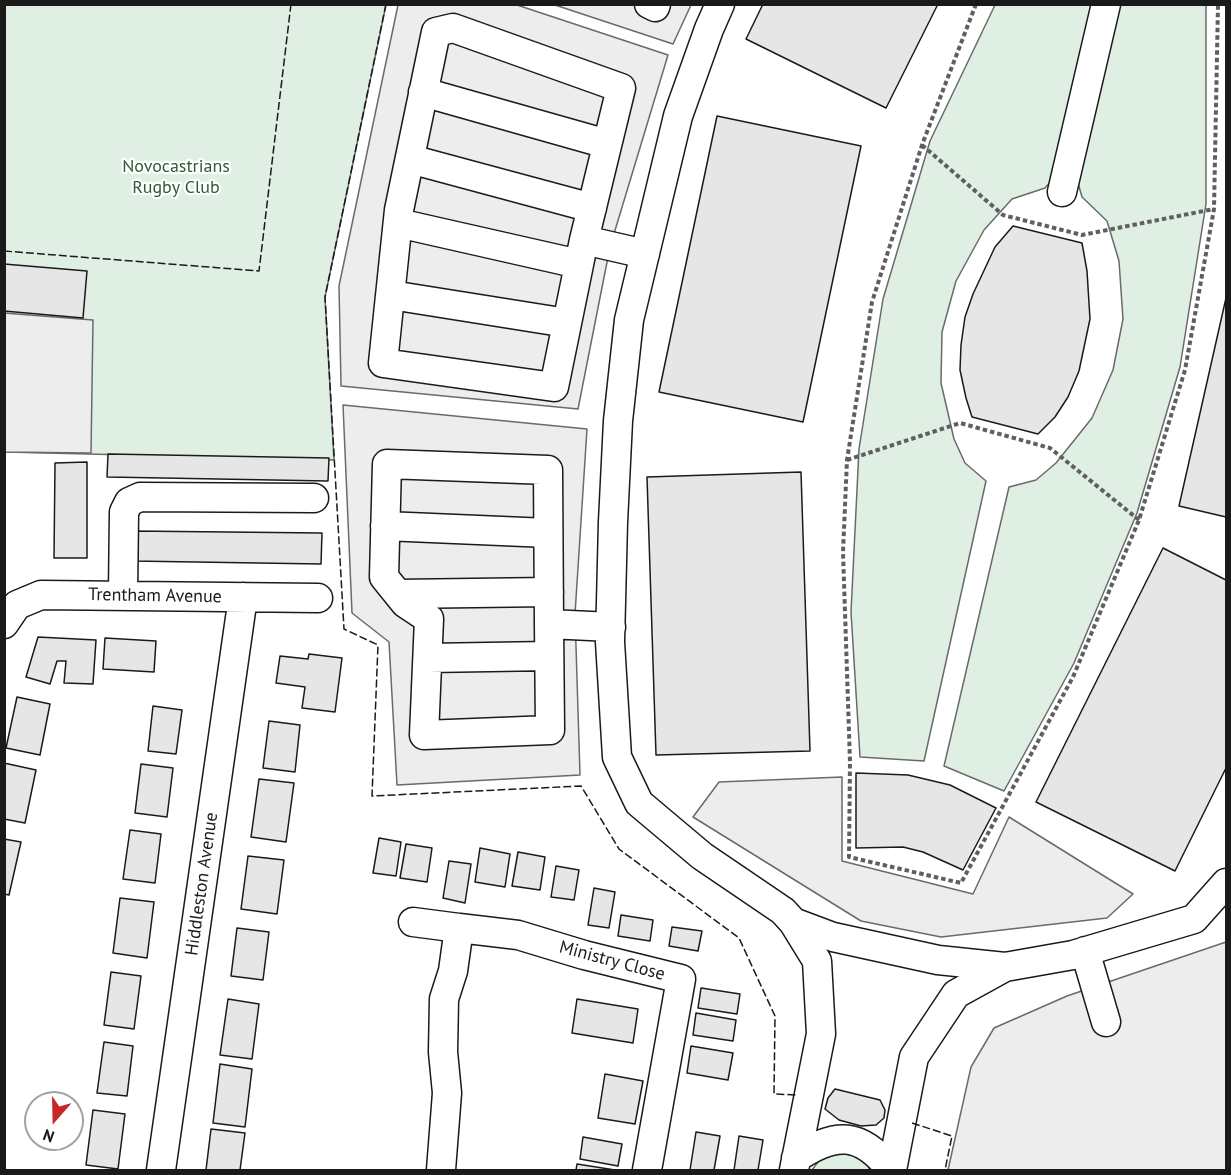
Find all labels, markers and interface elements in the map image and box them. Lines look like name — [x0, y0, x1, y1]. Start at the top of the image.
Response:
park label: Novocastrians Rugby Club — [122, 156, 230, 198]
street label: Trentham Avenue — [88, 584, 222, 608]
street label: Hiddleston Avenue — [181, 811, 223, 957]
street label: Ministry Close — [557, 937, 667, 985]
north arrow — [24, 1091, 84, 1151]
text: N — [40, 1125, 57, 1147]

